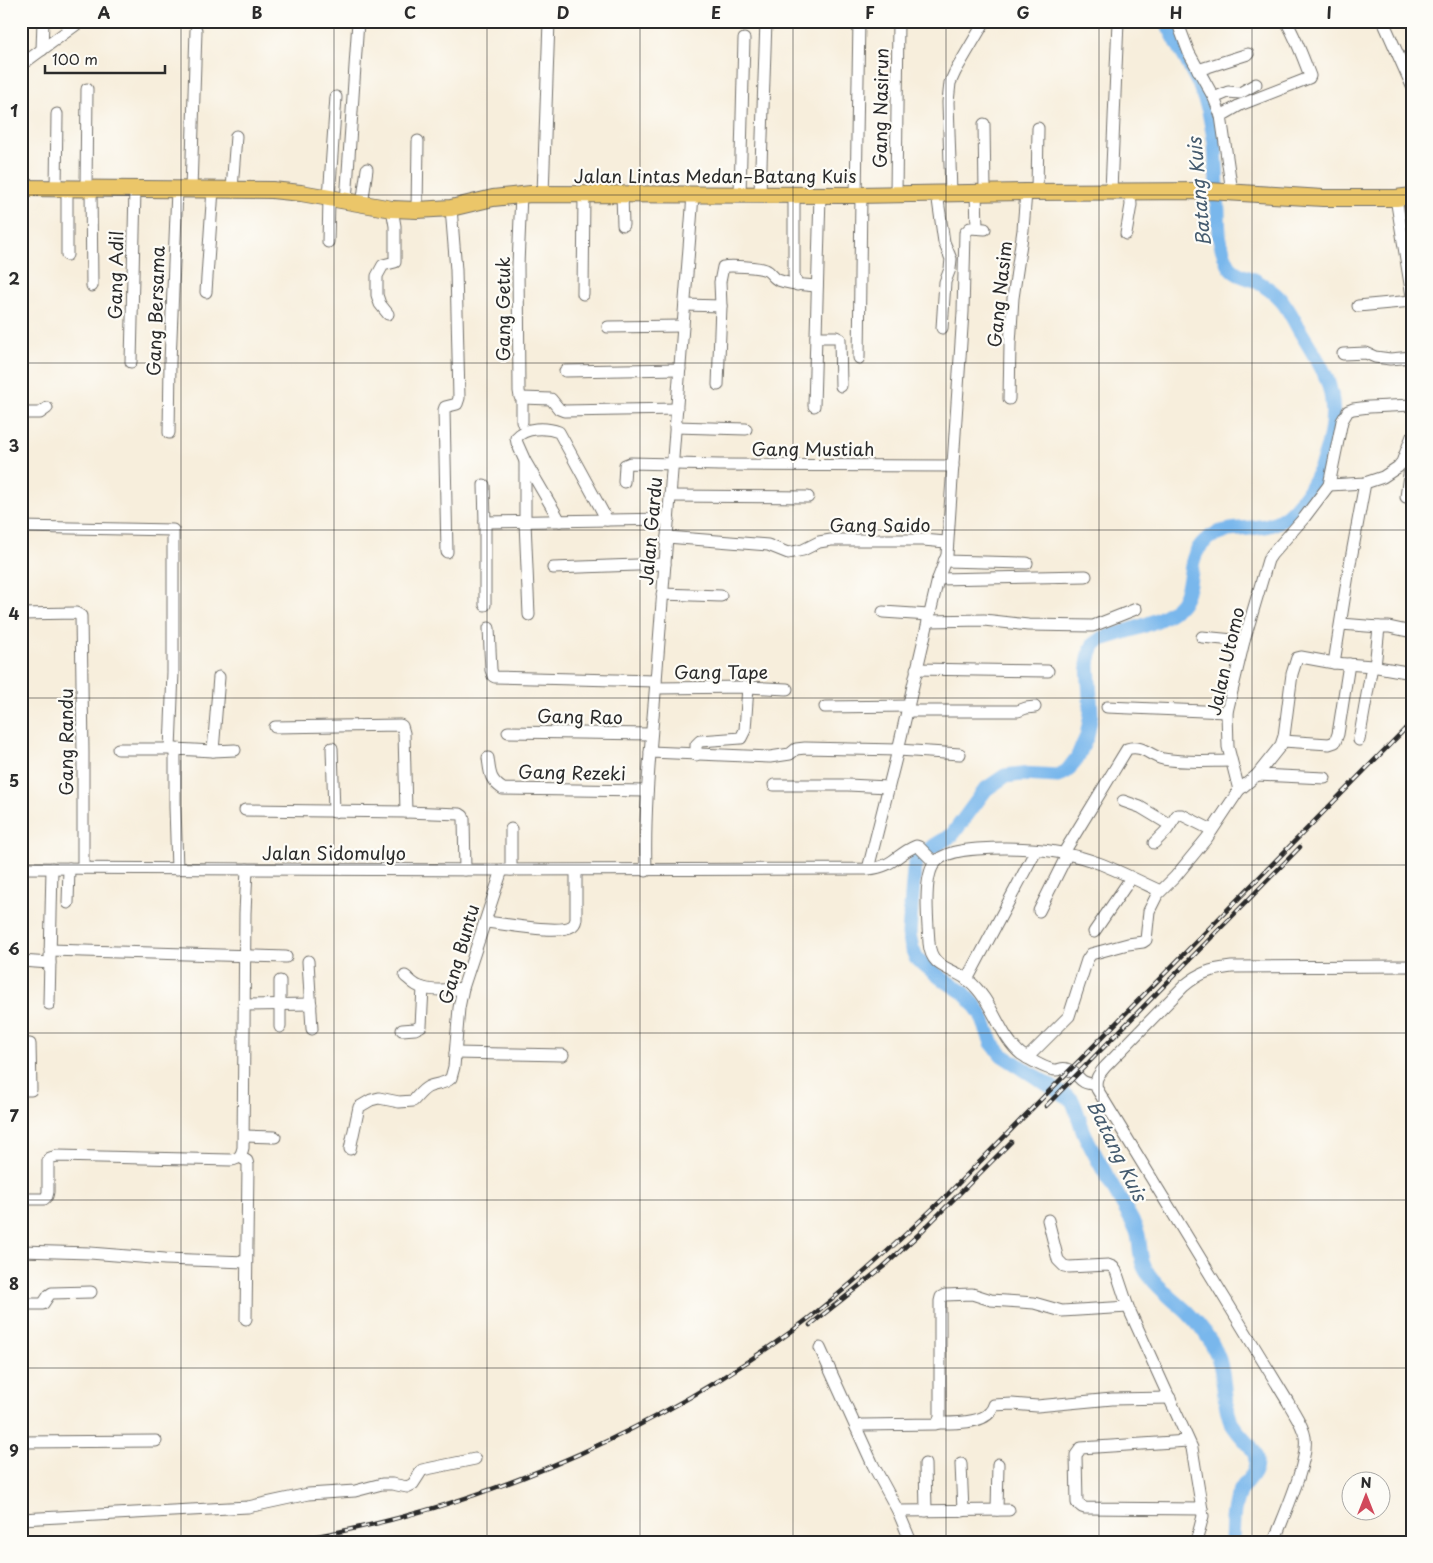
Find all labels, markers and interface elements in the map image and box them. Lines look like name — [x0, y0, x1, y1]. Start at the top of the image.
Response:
text: A — [98, 0, 111, 24]
text: B — [252, 0, 263, 24]
text: C — [404, 0, 416, 24]
text: D — [557, 0, 569, 24]
text: E — [711, 0, 721, 24]
text: F — [865, 0, 875, 24]
text: G — [1016, 0, 1030, 24]
text: H — [1170, 0, 1182, 24]
text: I — [1326, 0, 1332, 24]
scale bar — [45, 42, 165, 74]
text: 100 m — [52, 47, 98, 70]
street label: Gang Nasirun — [865, 48, 895, 168]
text: 1 — [10, 98, 18, 122]
water label: Batang Kuis — [1179, 134, 1217, 248]
street label: Jalan Lintas Medan–Batang Kuis — [574, 162, 856, 189]
street label: Gang Adil — [101, 230, 129, 320]
street label: Gang Nasim — [980, 239, 1018, 349]
street label: Gang Bersama — [139, 245, 171, 377]
street label: Gang Getuk — [489, 256, 516, 362]
text: 2 — [8, 266, 20, 290]
text: 3 — [9, 433, 19, 457]
street label: Gang Mustiah — [751, 435, 875, 462]
street label: Jalan Gardu — [632, 476, 668, 586]
street label: Gang Saido — [830, 511, 930, 538]
text: 4 — [9, 601, 20, 625]
street label: Jalan Utomo — [1199, 604, 1251, 718]
street label: Gang Tape — [674, 658, 768, 685]
street label: Gang Randu — [52, 688, 79, 796]
street label: Gang Rao — [537, 702, 623, 730]
street label: Gang Rezeki — [518, 758, 626, 786]
text: 5 — [9, 768, 19, 792]
street label: Jalan Sidomulyo — [262, 839, 406, 866]
street label: Gang Buntu — [431, 901, 485, 1007]
text: 6 — [8, 936, 20, 960]
water label: Batang Kuis — [1081, 1095, 1156, 1207]
text: 7 — [9, 1103, 19, 1127]
text: 8 — [9, 1271, 19, 1295]
text: 9 — [9, 1438, 19, 1462]
north arrow — [1340, 1470, 1390, 1520]
text: N — [1360, 1472, 1372, 1493]

